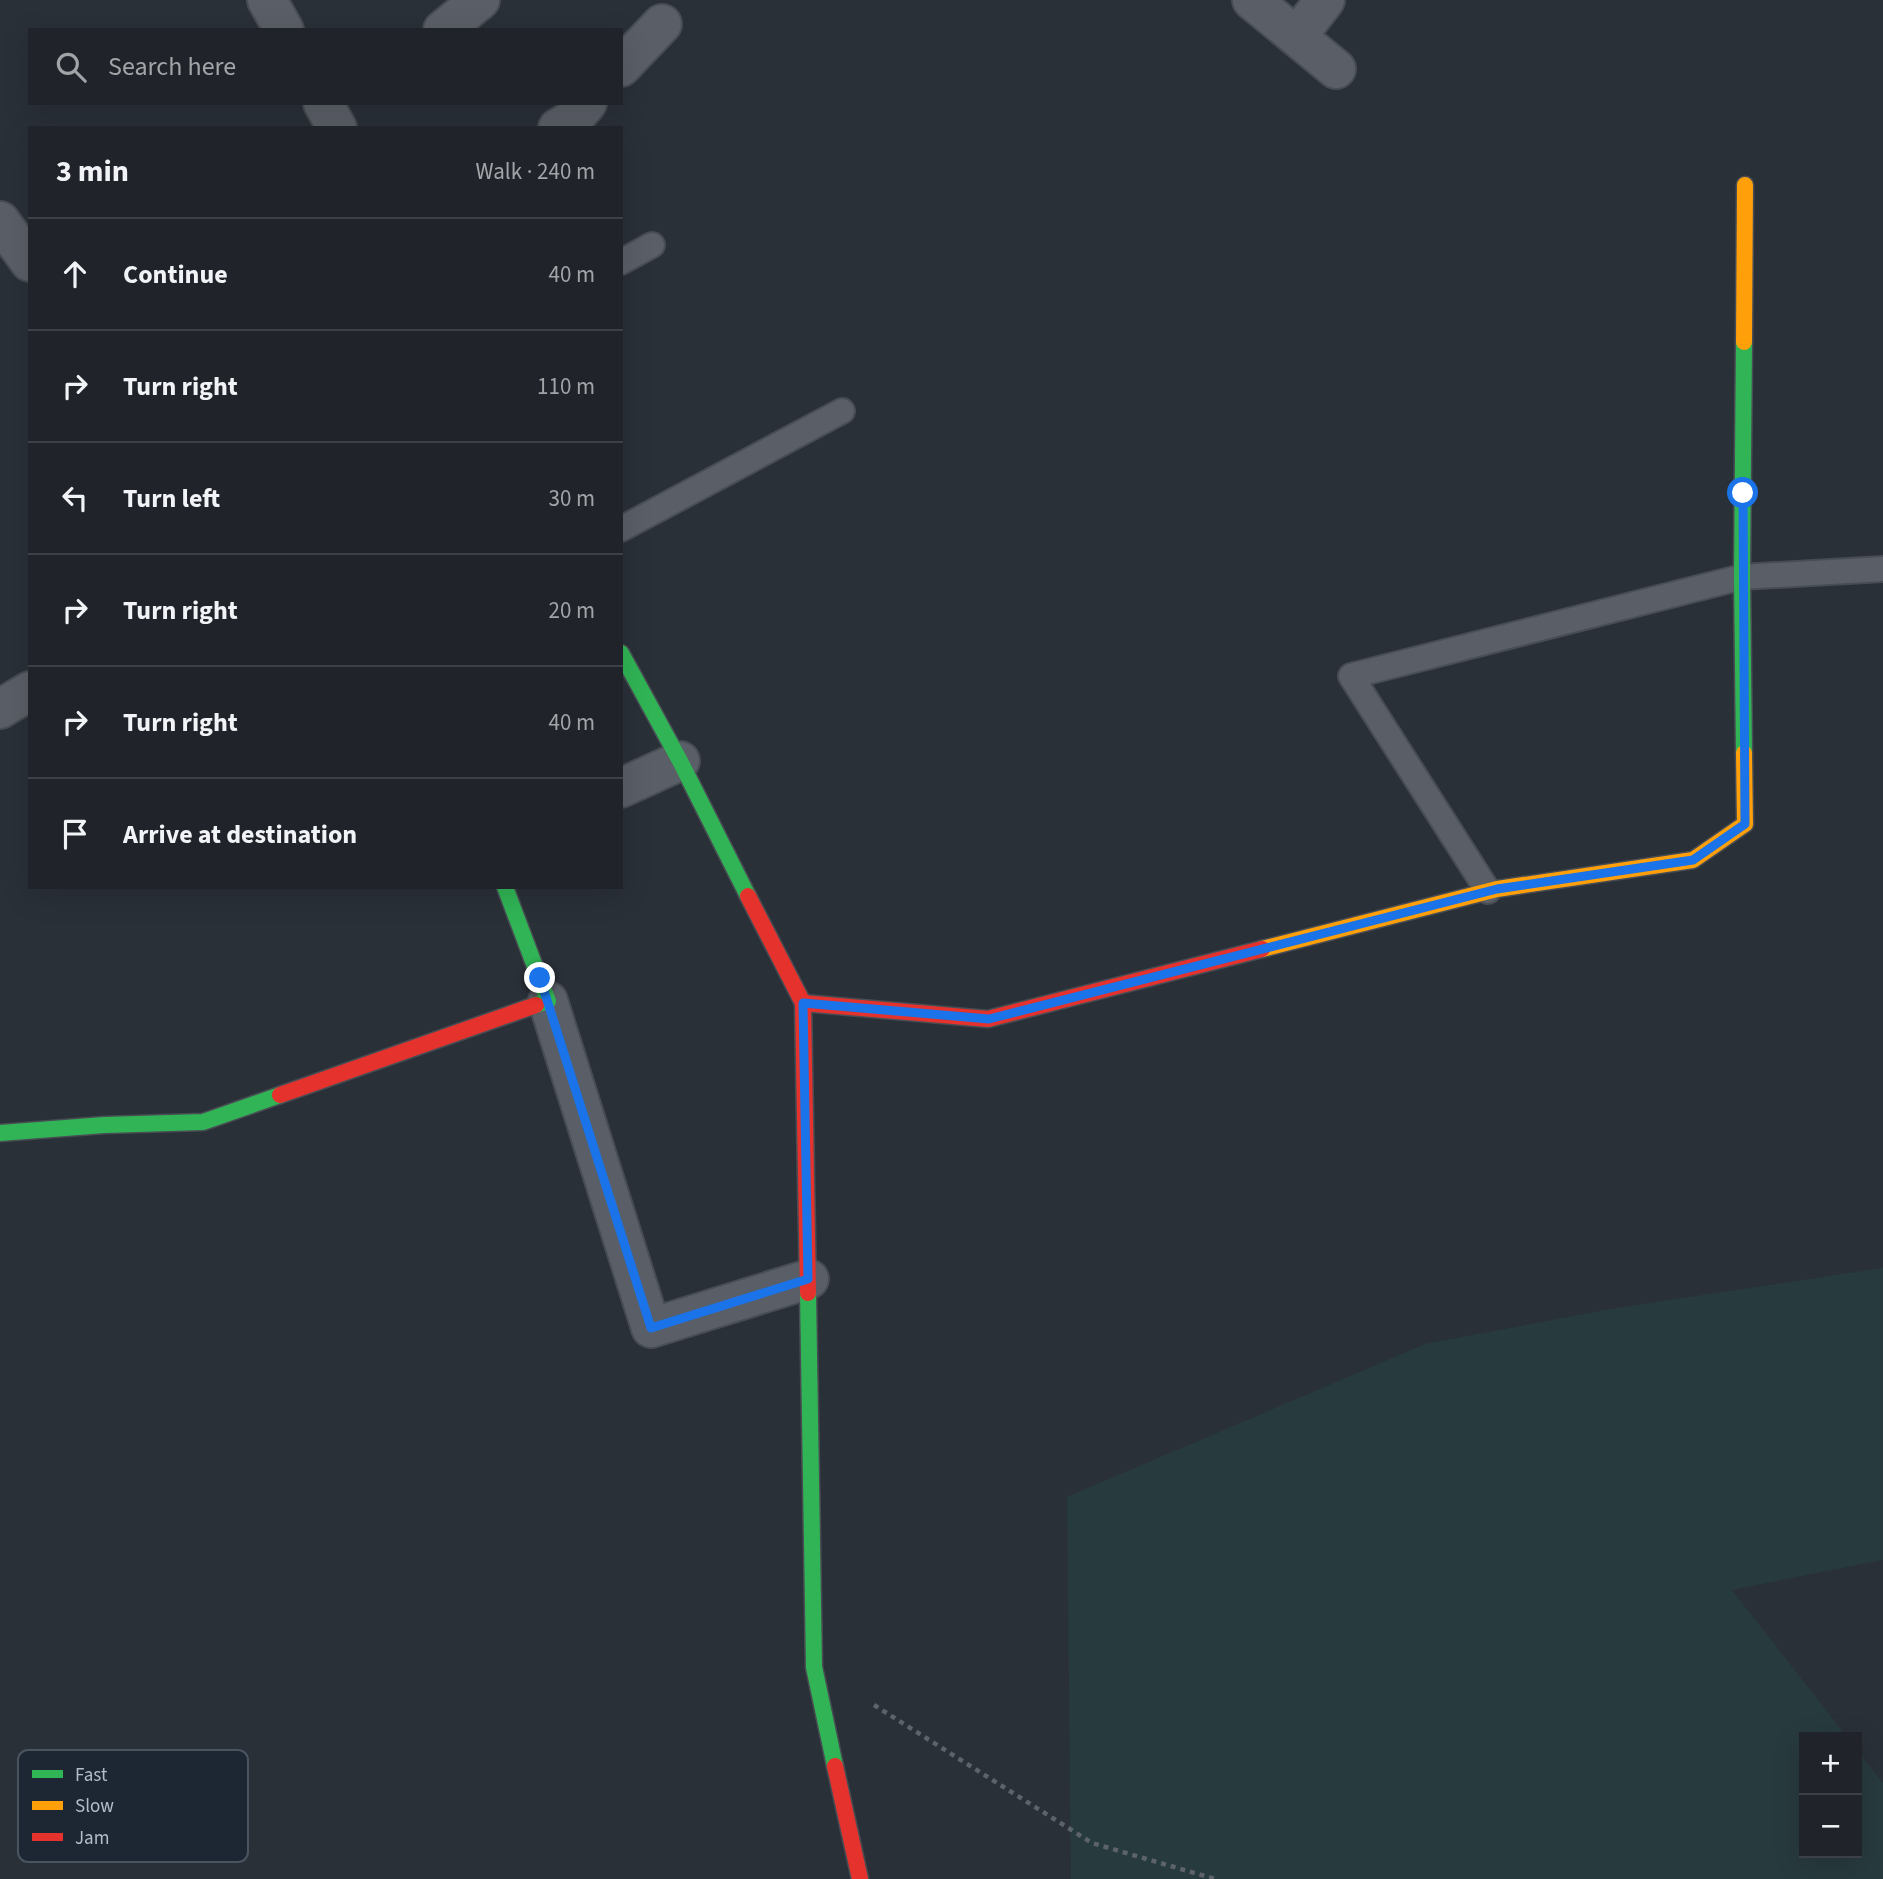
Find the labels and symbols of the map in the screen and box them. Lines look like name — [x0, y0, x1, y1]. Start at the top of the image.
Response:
route start — [1727, 477, 1758, 508]
route end — [524, 962, 555, 993]
legend — [18, 1750, 248, 1862]
text: Fast — [75, 1762, 108, 1789]
text: Slow — [75, 1793, 114, 1820]
text: Jam — [75, 1825, 109, 1852]

